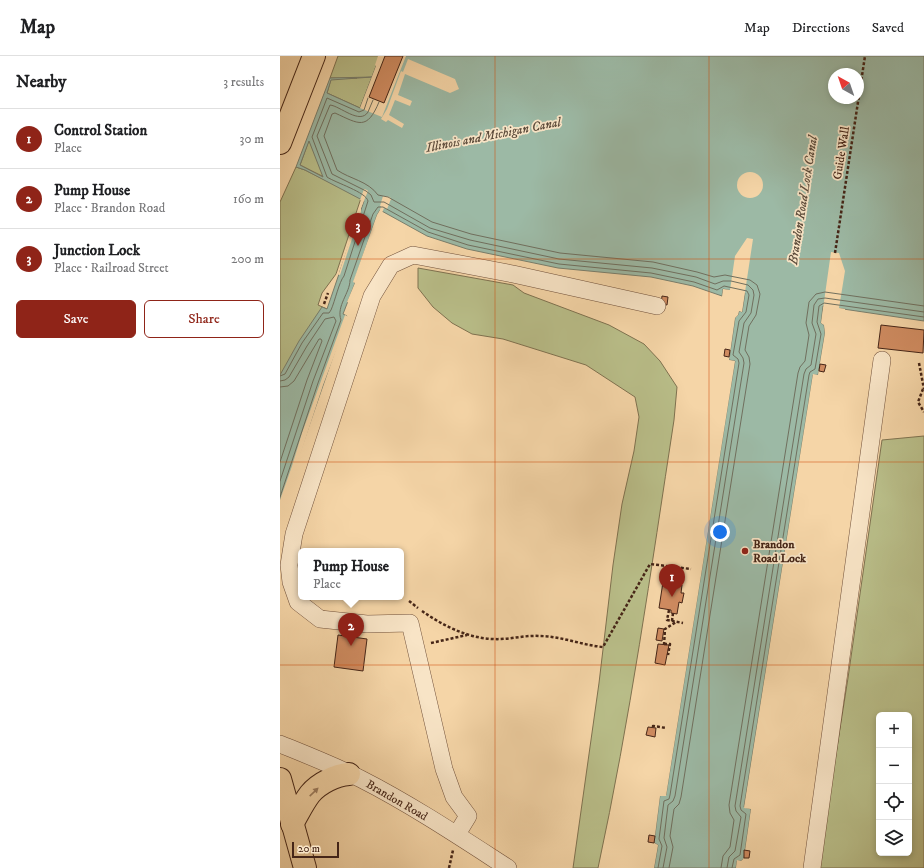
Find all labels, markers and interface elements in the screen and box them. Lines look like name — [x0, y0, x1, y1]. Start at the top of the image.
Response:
text: Map — [20, 16, 55, 39]
text: Map — [744, 19, 770, 37]
text: Directions — [792, 19, 850, 37]
text: Saved — [872, 19, 904, 37]
north arrow — [828, 68, 864, 104]
text: Nearby — [16, 71, 66, 93]
text: 3 results — [223, 74, 264, 90]
water label: Illinois and Michigan Canal — [423, 114, 564, 156]
text: Control Station — [54, 121, 147, 140]
street label: Guide Wall — [830, 125, 853, 181]
text: 1 — [27, 131, 31, 147]
text: 30 m — [240, 131, 264, 147]
water label: Brandon Road Lock Canal — [785, 133, 821, 267]
text: Place — [54, 140, 82, 156]
text: Pump House — [54, 181, 130, 200]
text: 2 — [26, 191, 32, 207]
text: 160 m — [233, 191, 264, 207]
text: Place · Brandon Road — [54, 200, 165, 216]
pin: 3 — [345, 213, 371, 246]
text: Junction Lock — [54, 241, 140, 260]
text: 3 — [27, 251, 31, 267]
text: 200 m — [231, 251, 264, 267]
text: Place · Railroad Street — [54, 260, 169, 276]
button: Save — [16, 300, 136, 338]
button: Share — [144, 300, 264, 338]
your location — [710, 522, 730, 542]
place label: Brandon Road Lock — [753, 537, 807, 566]
marker: Brandon Road Lock — [740, 546, 750, 556]
popup — [298, 548, 404, 600]
text: Pump House — [313, 557, 389, 576]
pin: 1 — [659, 564, 685, 597]
text: Place — [313, 576, 341, 592]
pin: 2 — [338, 613, 364, 646]
map controls — [876, 712, 912, 856]
button: + — [876, 712, 912, 748]
button: − — [876, 748, 912, 784]
street label: Brandon Road — [363, 777, 430, 824]
button: locate — [876, 784, 912, 820]
one-way arrow — [309, 787, 319, 796]
button: layers — [876, 820, 912, 856]
scale bar — [292, 840, 339, 859]
text: 20 m — [298, 842, 320, 856]

